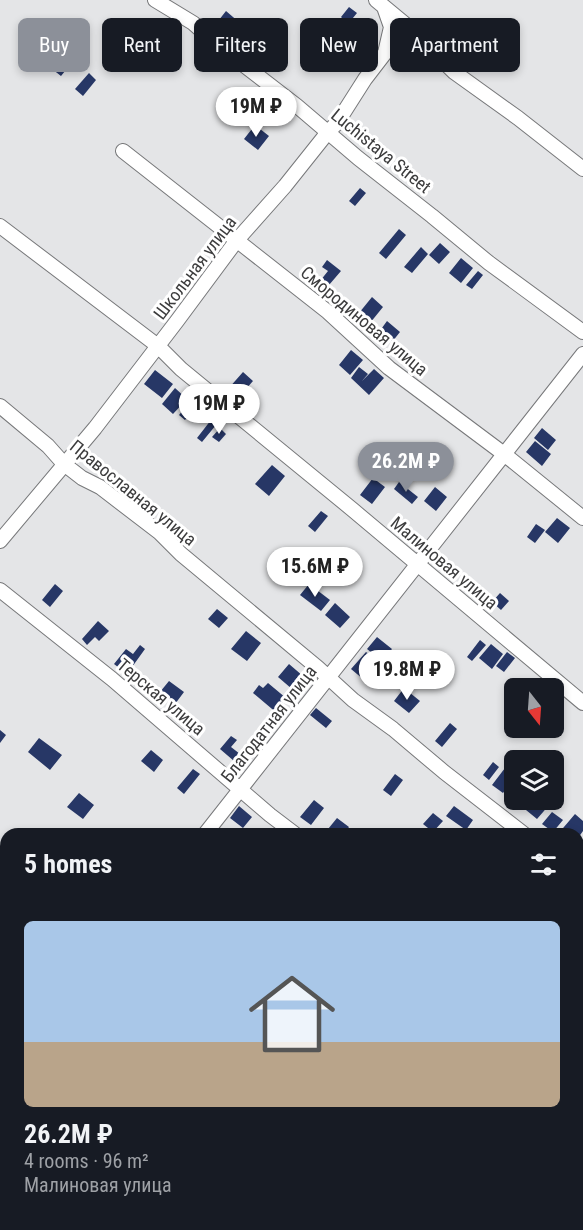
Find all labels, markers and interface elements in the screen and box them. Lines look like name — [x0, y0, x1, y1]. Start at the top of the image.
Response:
chip: Buy — [18, 18, 90, 72]
chip: Rent — [102, 18, 182, 72]
chip: Filters — [194, 18, 288, 72]
chip: New — [300, 18, 378, 72]
chip: Apartment — [390, 18, 520, 72]
pin: 19M ₽ — [214, 87, 298, 138]
text: 19M ₽ — [230, 94, 282, 118]
street label: Luchistaya Street — [327, 104, 435, 197]
street label: Школьная улица — [149, 212, 240, 324]
street label: Смородиновая улица — [297, 261, 432, 380]
pin: 19M ₽ — [177, 384, 261, 435]
text: 19M ₽ — [193, 391, 245, 415]
street label: Православная улица — [66, 435, 201, 550]
pin: 26.2M ₽ — [351, 442, 461, 493]
text: 26.2M ₽ — [372, 449, 440, 473]
street label: Малиновая улица — [387, 512, 502, 613]
pin: 15.6M ₽ — [260, 547, 370, 598]
text: 15.6M ₽ — [281, 554, 349, 578]
pin: 19.8M ₽ — [352, 650, 462, 701]
street label: Терская улица — [113, 654, 209, 739]
text: 19.8M ₽ — [373, 657, 441, 681]
street label: Благодатная улица — [216, 661, 321, 786]
north arrow — [504, 678, 564, 738]
map controls — [504, 678, 564, 810]
button: layers — [504, 750, 564, 810]
icon: filters — [527, 848, 560, 881]
text: 5 homes — [24, 849, 112, 879]
icon: home — [238, 960, 346, 1068]
text: 26.2M ₽ — [24, 1119, 113, 1149]
text: 4 rooms · 96 m² — [24, 1149, 149, 1173]
text: Малиновая улица — [24, 1173, 172, 1197]

